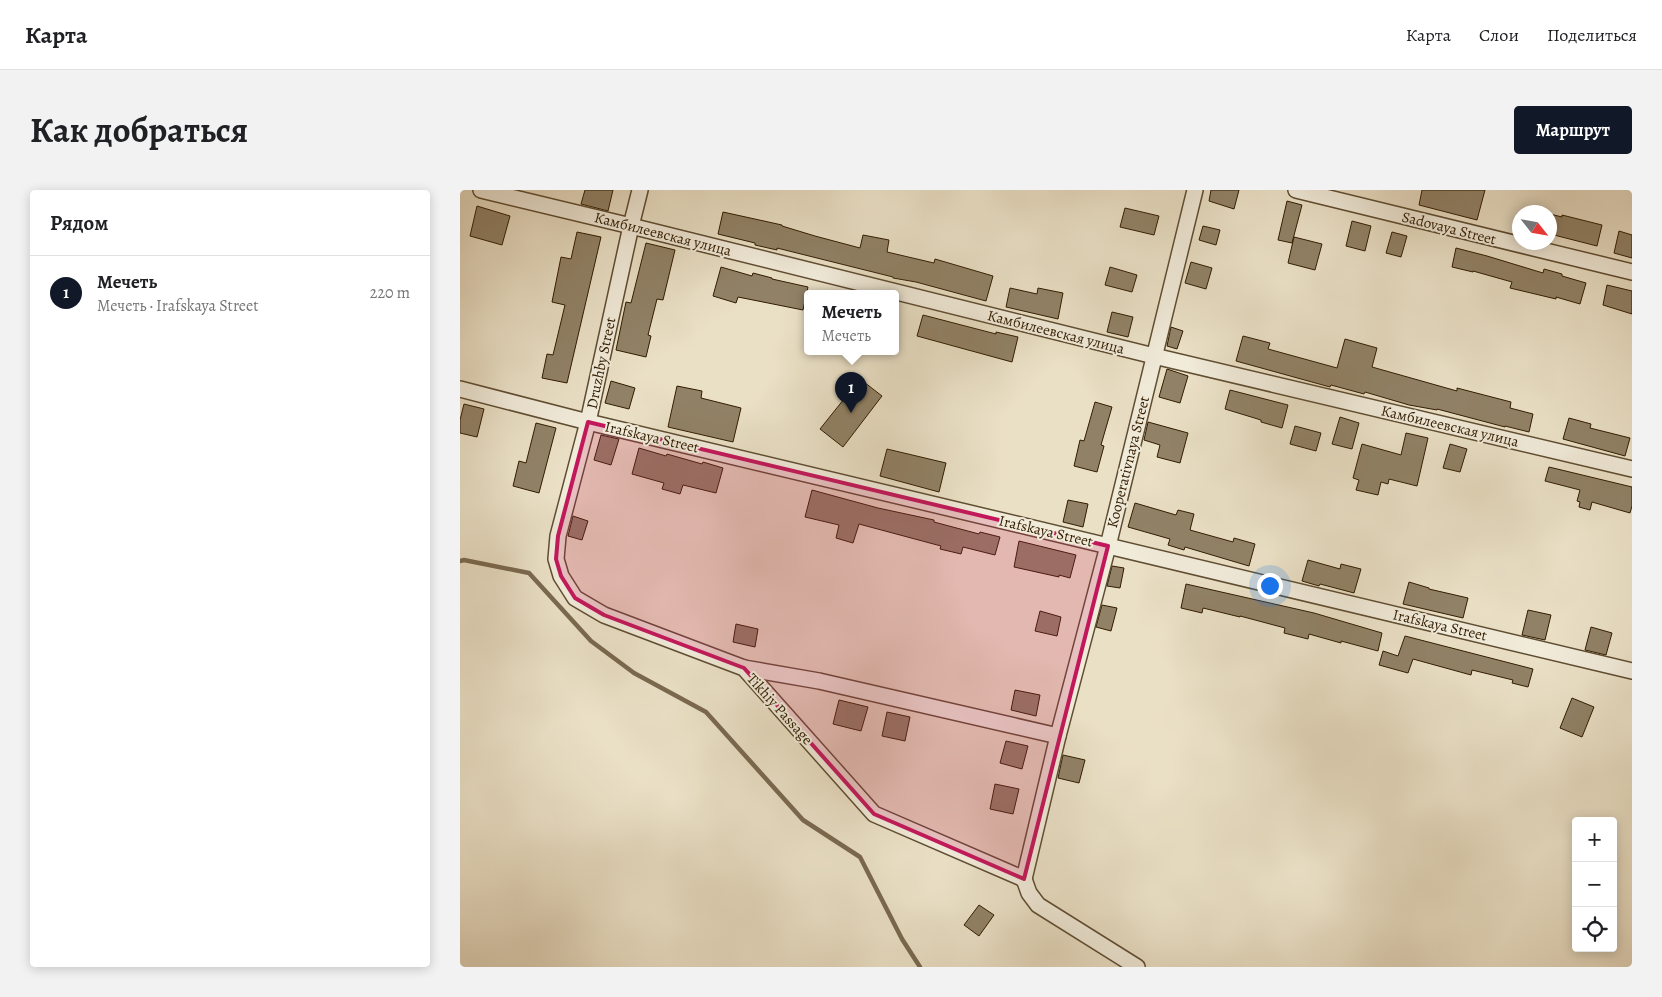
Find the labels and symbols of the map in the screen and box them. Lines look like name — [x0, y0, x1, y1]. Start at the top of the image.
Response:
north arrow — [1512, 205, 1557, 250]
street label: Камбилеевская улица — [592, 207, 734, 261]
street label: Sadovaya Street — [1400, 207, 1498, 249]
street label: Камбилеевская улица — [985, 305, 1127, 359]
street label: Druzhby Street — [582, 315, 620, 411]
pin: 1 — [835, 372, 867, 413]
street label: Kooperativnaya Street — [1102, 394, 1154, 530]
street label: Камбилеевская улица — [1379, 400, 1521, 452]
street label: Irafskaya Street — [603, 416, 701, 458]
street label: Irafskaya Street — [997, 510, 1095, 552]
your location — [1257, 573, 1283, 599]
street label: Irafskaya Street — [1391, 604, 1489, 646]
street label: Tikhiy Passage — [743, 669, 818, 749]

